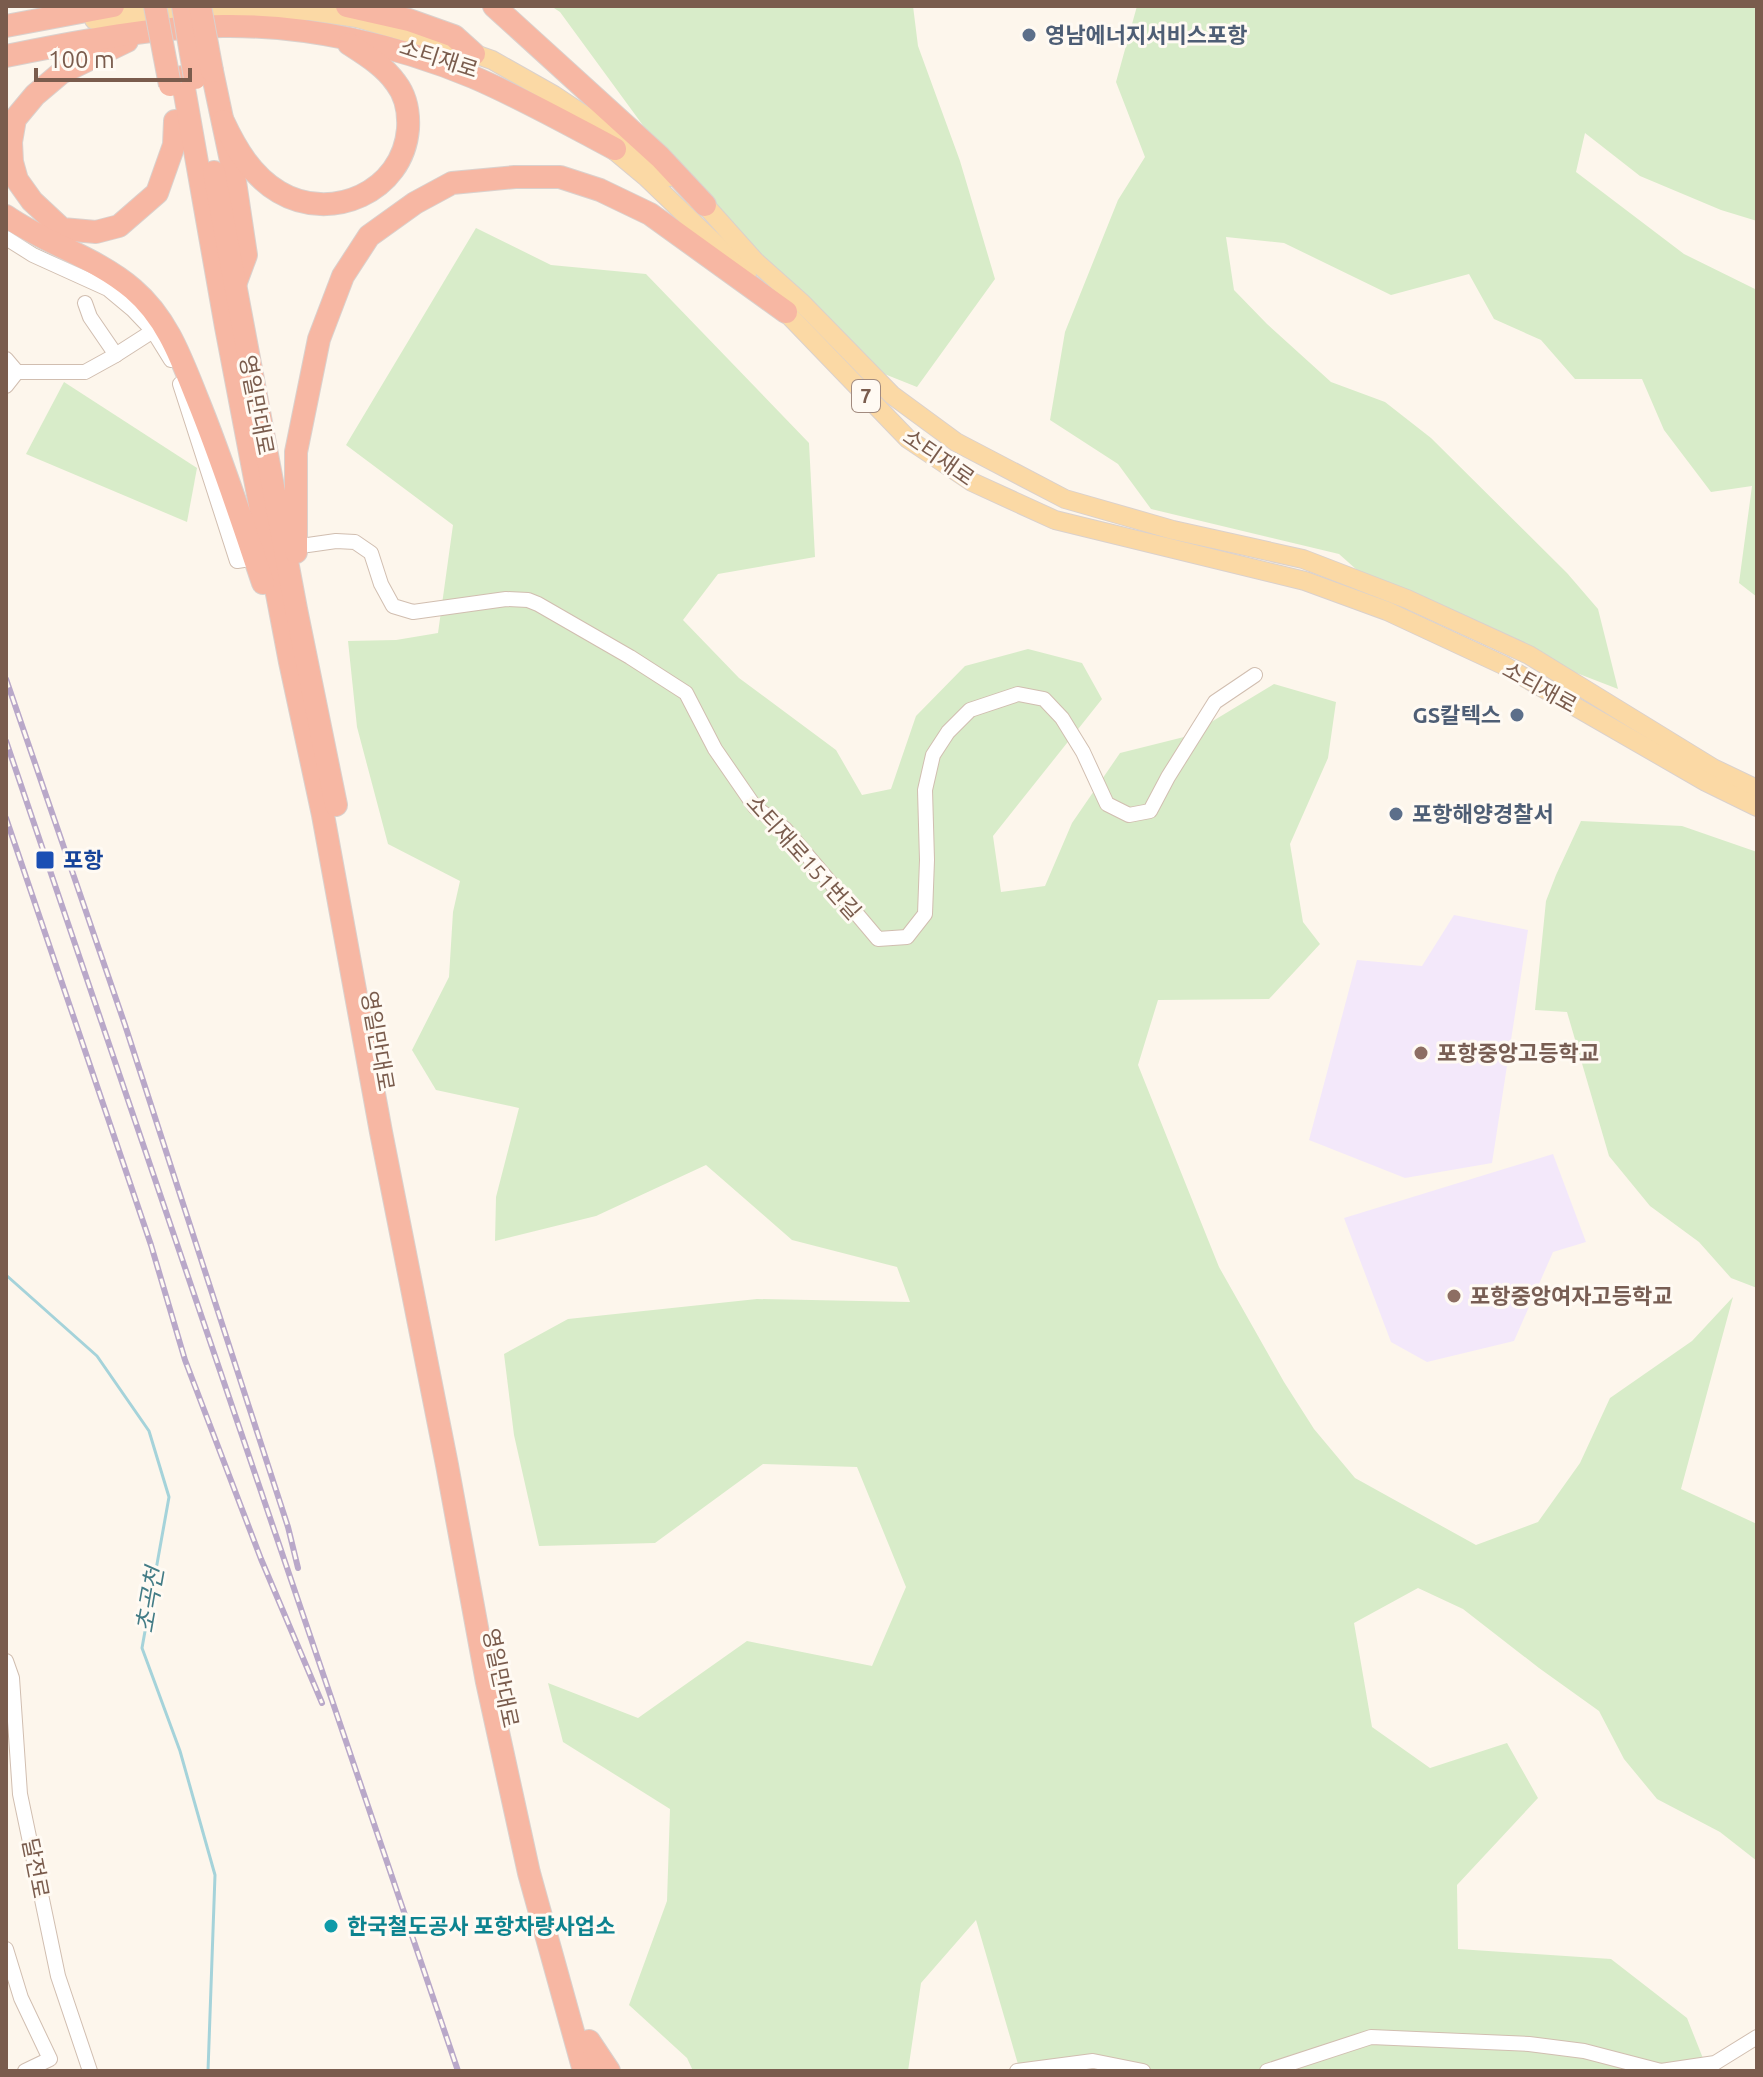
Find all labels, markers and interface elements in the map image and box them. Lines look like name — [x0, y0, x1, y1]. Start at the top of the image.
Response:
place label: 영남에너지서비스포항 — [1045, 22, 1247, 47]
marker: 영남에너지서비스포항 — [1020, 26, 1038, 44]
scale bar — [36, 32, 190, 82]
street label: 소티재로 — [397, 33, 482, 82]
text: 100 m — [48, 46, 115, 73]
street label: 영일만대로 — [236, 353, 279, 457]
road number: 7 — [852, 380, 880, 412]
street label: 소티재로 — [899, 423, 980, 490]
street label: 소티재로 — [1499, 656, 1582, 717]
place label: GS칼텍스 — [1413, 702, 1501, 727]
marker: GS칼텍스 — [1508, 706, 1526, 724]
street label: 소티재로151번길 — [742, 789, 867, 924]
place label: 포항해양경찰서 — [1412, 801, 1554, 826]
marker: 포항해양경찰서 — [1387, 805, 1405, 823]
place label: 포항 — [63, 847, 103, 872]
marker: 포항 — [34, 849, 56, 871]
street label: 영일만대로 — [357, 989, 400, 1093]
place label: 포항중앙고등학교 — [1437, 1040, 1599, 1065]
marker: 포항중앙고등학교 — [1412, 1044, 1430, 1062]
place label: 포항중앙여자고등학교 — [1470, 1283, 1672, 1308]
marker: 포항중앙여자고등학교 — [1445, 1287, 1463, 1305]
water label: 초곡천 — [130, 1562, 169, 1635]
street label: 영일만대로 — [479, 1626, 524, 1730]
street label: 달전로 — [18, 1836, 55, 1900]
place label: 한국철도공사 포항차량사업소 — [347, 1913, 615, 1938]
marker: 한국철도공사 포항차량사업소 — [322, 1917, 340, 1935]

